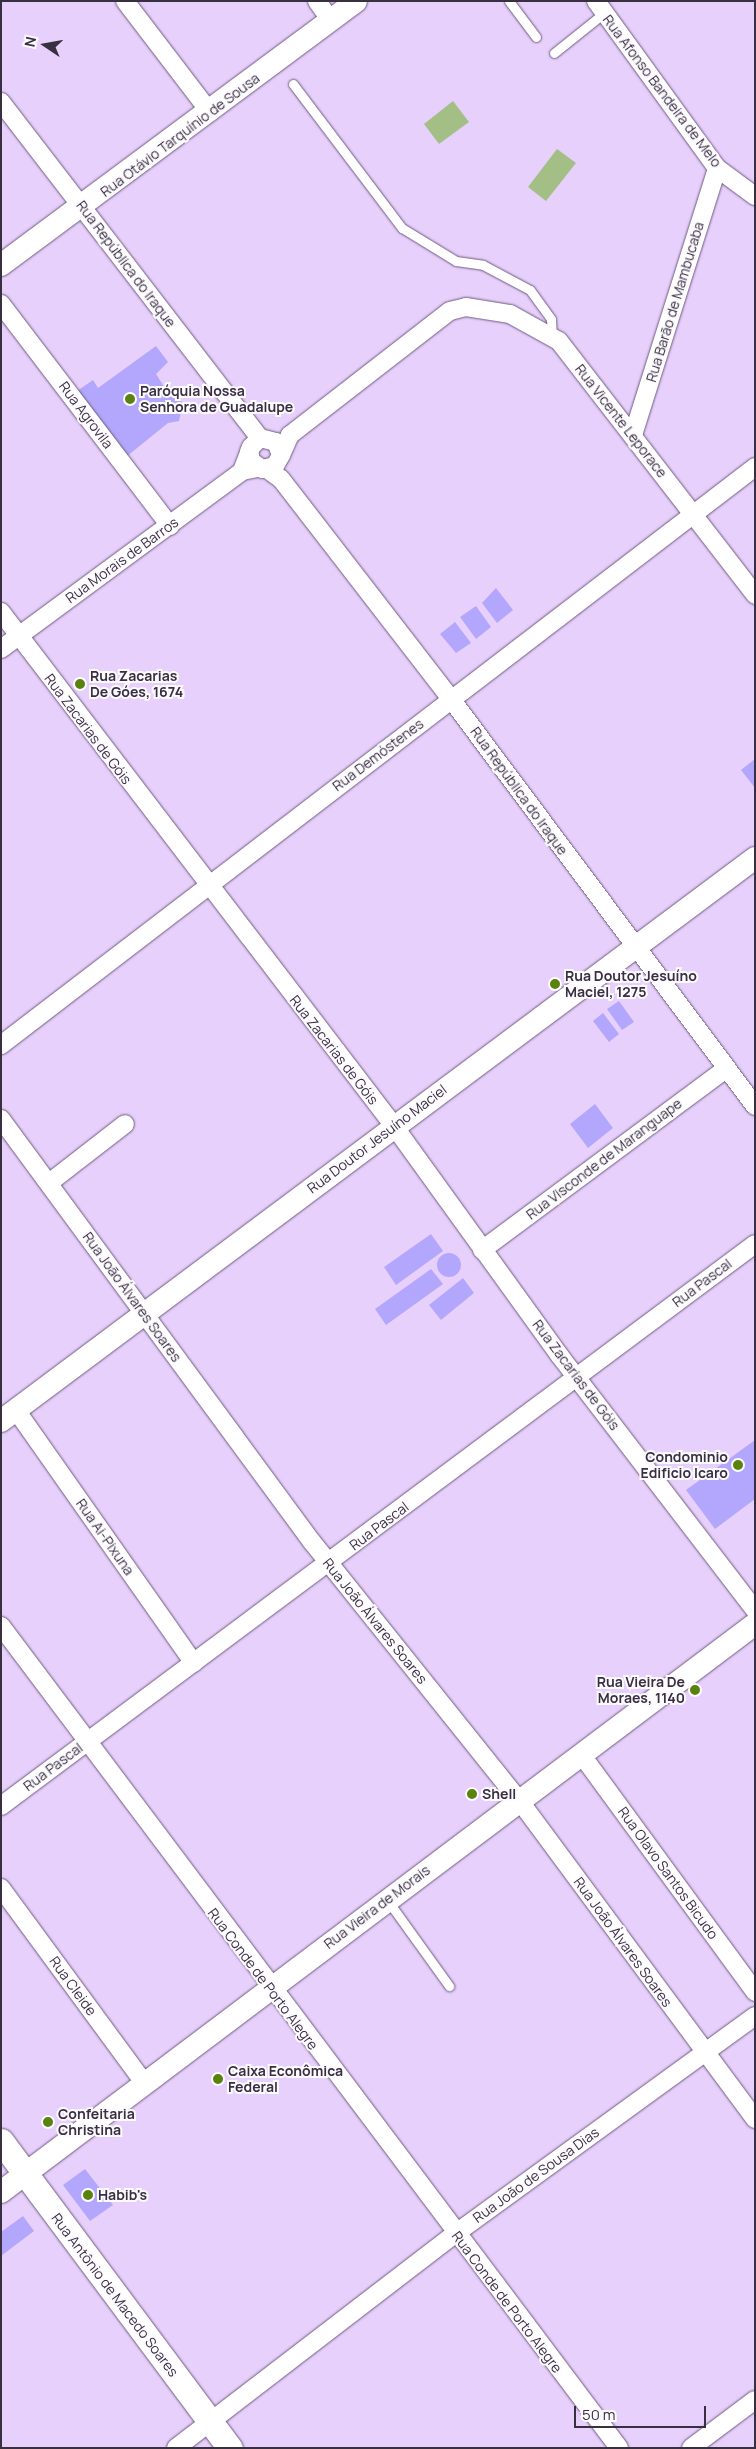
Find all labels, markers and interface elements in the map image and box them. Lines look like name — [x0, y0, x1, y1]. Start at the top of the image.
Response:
street label: Rua Afonso Bandeira de Melo — [599, 11, 725, 171]
north arrow — [20, 20, 70, 70]
text: N — [20, 35, 40, 49]
street label: Rua Otávio Tarquínio de Sousa — [97, 70, 263, 200]
street label: Rua República do Iraque — [73, 197, 179, 331]
street label: Rua Barão de Mambucaba — [643, 220, 707, 384]
street label: Rua Vicente Leporace — [572, 361, 670, 481]
street label: Rua Agrovila — [55, 378, 117, 452]
place label: Paróquia Nossa Senhora de Guadalupe — [140, 383, 293, 416]
marker: Paróquia Nossa Senhora de Guadalupe — [124, 393, 136, 405]
street label: Rua Morais de Barros — [63, 514, 181, 606]
place label: Rua Zacarias De Góes, 1674 — [90, 668, 183, 700]
street label: Rua Zacarias de Góis — [41, 670, 135, 788]
marker: Rua Zacarias De Góes, 1674 — [74, 678, 86, 690]
street label: Rua Demóstenes — [329, 715, 427, 795]
street label: Rua República do Iraque — [467, 724, 571, 858]
place label: Rua Doutor Jesuíno Maciel, 1275 — [565, 968, 697, 1000]
marker: Rua Doutor Jesuíno Maciel, 1275 — [549, 978, 561, 990]
street label: Rua Zacarias de Góis — [286, 992, 382, 1108]
street label: Rua Doutor Jesuíno Maciel — [304, 1081, 450, 1197]
street label: Rua Visconde de Maranguape — [523, 1095, 685, 1223]
street label: Rua João Álvares Soares — [79, 1229, 185, 1365]
street label: Rua Pascal — [669, 1255, 735, 1311]
street label: Rua Zacarias de Góis — [529, 1316, 623, 1434]
place label: Condominio Edificio Icaro — [641, 1449, 728, 1481]
marker: Condominio Edificio Icaro — [732, 1459, 744, 1471]
street label: Rua Ai-Pixuna — [73, 1496, 137, 1578]
street label: Rua Pascal — [346, 1498, 412, 1554]
street label: Rua João Álvares Soares — [319, 1555, 431, 1687]
place label: Rua Vieira De Moraes, 1140 — [597, 1674, 685, 1706]
marker: Rua Vieira De Moraes, 1140 — [689, 1684, 701, 1696]
street label: Rua Pascal — [20, 1739, 86, 1795]
place label: Shell — [482, 1786, 516, 1802]
marker: Shell — [466, 1788, 478, 1800]
street label: Rua Olavo Santos Bicudo — [614, 1804, 722, 1942]
street label: Rua Vieira de Morais — [321, 1862, 433, 1952]
street label: Rua João Álvares Soares — [570, 1874, 676, 2010]
street label: Rua Conde de Porto Alegre — [204, 1905, 322, 2053]
street label: Rua Cleide — [46, 1953, 100, 2019]
place label: Caixa Econômica Federal — [228, 2063, 343, 2096]
marker: Caixa Econômica Federal — [212, 2073, 224, 2085]
place label: Confeitaria Christina — [58, 2106, 135, 2138]
marker: Confeitaria Christina — [42, 2116, 54, 2128]
street label: Rua João de Sousa Dias — [470, 2124, 602, 2226]
place label: Habib's — [98, 2187, 147, 2203]
marker: Habib's — [82, 2189, 94, 2201]
street label: Rua Antônio de Macedo Soares — [48, 2210, 182, 2380]
street label: Rua Conde de Porto Alegre — [448, 2228, 566, 2376]
scale bar — [576, 2396, 708, 2428]
text: 50 m — [582, 2404, 616, 2425]

